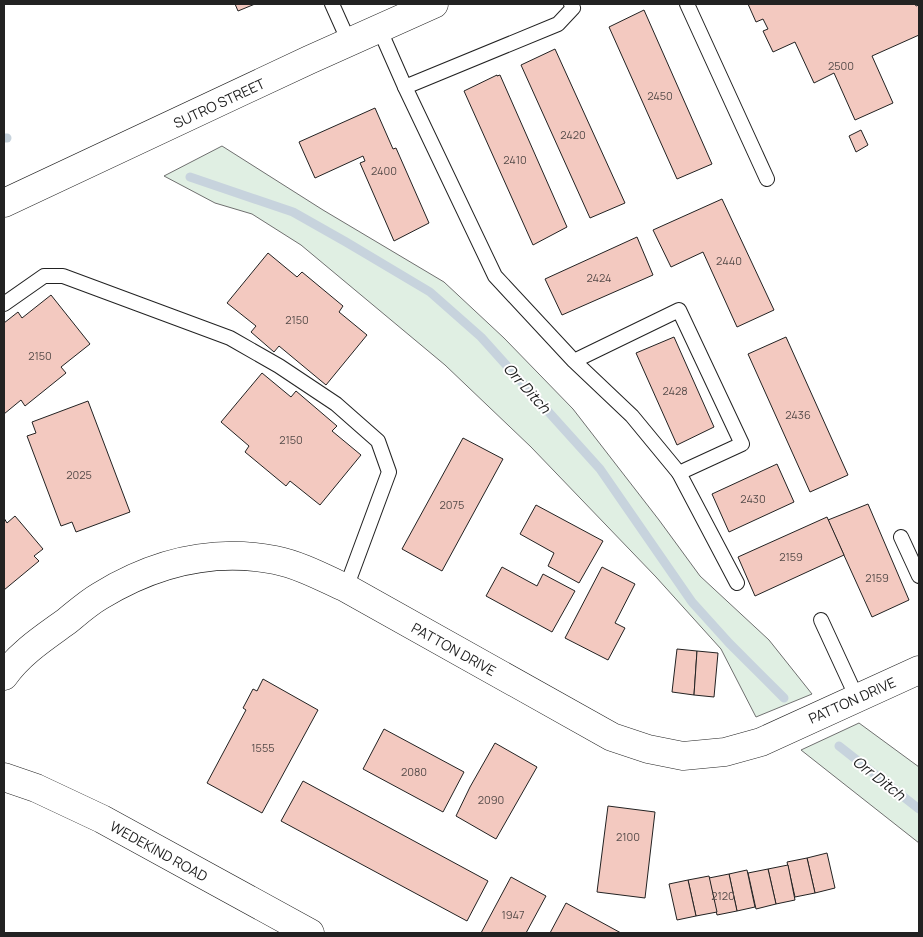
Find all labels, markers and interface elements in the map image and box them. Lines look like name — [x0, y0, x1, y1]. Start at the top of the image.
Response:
house number: 2500 — [828, 58, 854, 73]
street label: SUTRO STREET — [170, 73, 268, 132]
house number: 2450 — [647, 88, 673, 103]
house number: 2420 — [560, 127, 586, 142]
house number: 2410 — [503, 152, 527, 167]
house number: 2400 — [371, 163, 397, 178]
house number: 2440 — [716, 253, 742, 268]
house number: 2424 — [586, 270, 612, 285]
house number: 2150 — [285, 312, 309, 327]
house number: 2150 — [28, 348, 52, 363]
water label: Orr Ditch — [499, 358, 556, 419]
house number: 2428 — [662, 383, 688, 398]
house number: 2436 — [785, 407, 811, 422]
house number: 2150 — [279, 432, 303, 447]
house number: 2025 — [66, 467, 92, 482]
house number: 2430 — [740, 491, 766, 506]
house number: 2075 — [440, 497, 464, 512]
house number: 2159 — [779, 549, 803, 564]
house number: 2159 — [865, 570, 889, 585]
street label: PATTON DRIVE — [408, 618, 500, 680]
street label: PATTON DRIVE — [805, 672, 899, 728]
house number: 1555 — [251, 740, 275, 755]
water label: Orr Ditch — [848, 751, 910, 806]
house number: 2080 — [401, 764, 427, 779]
house number: 2090 — [478, 792, 504, 807]
street label: WEDEKIND ROAD — [107, 816, 211, 886]
house number: 2100 — [616, 829, 640, 844]
house number: 2120 — [711, 888, 735, 903]
house number: 1947 — [501, 907, 525, 922]

